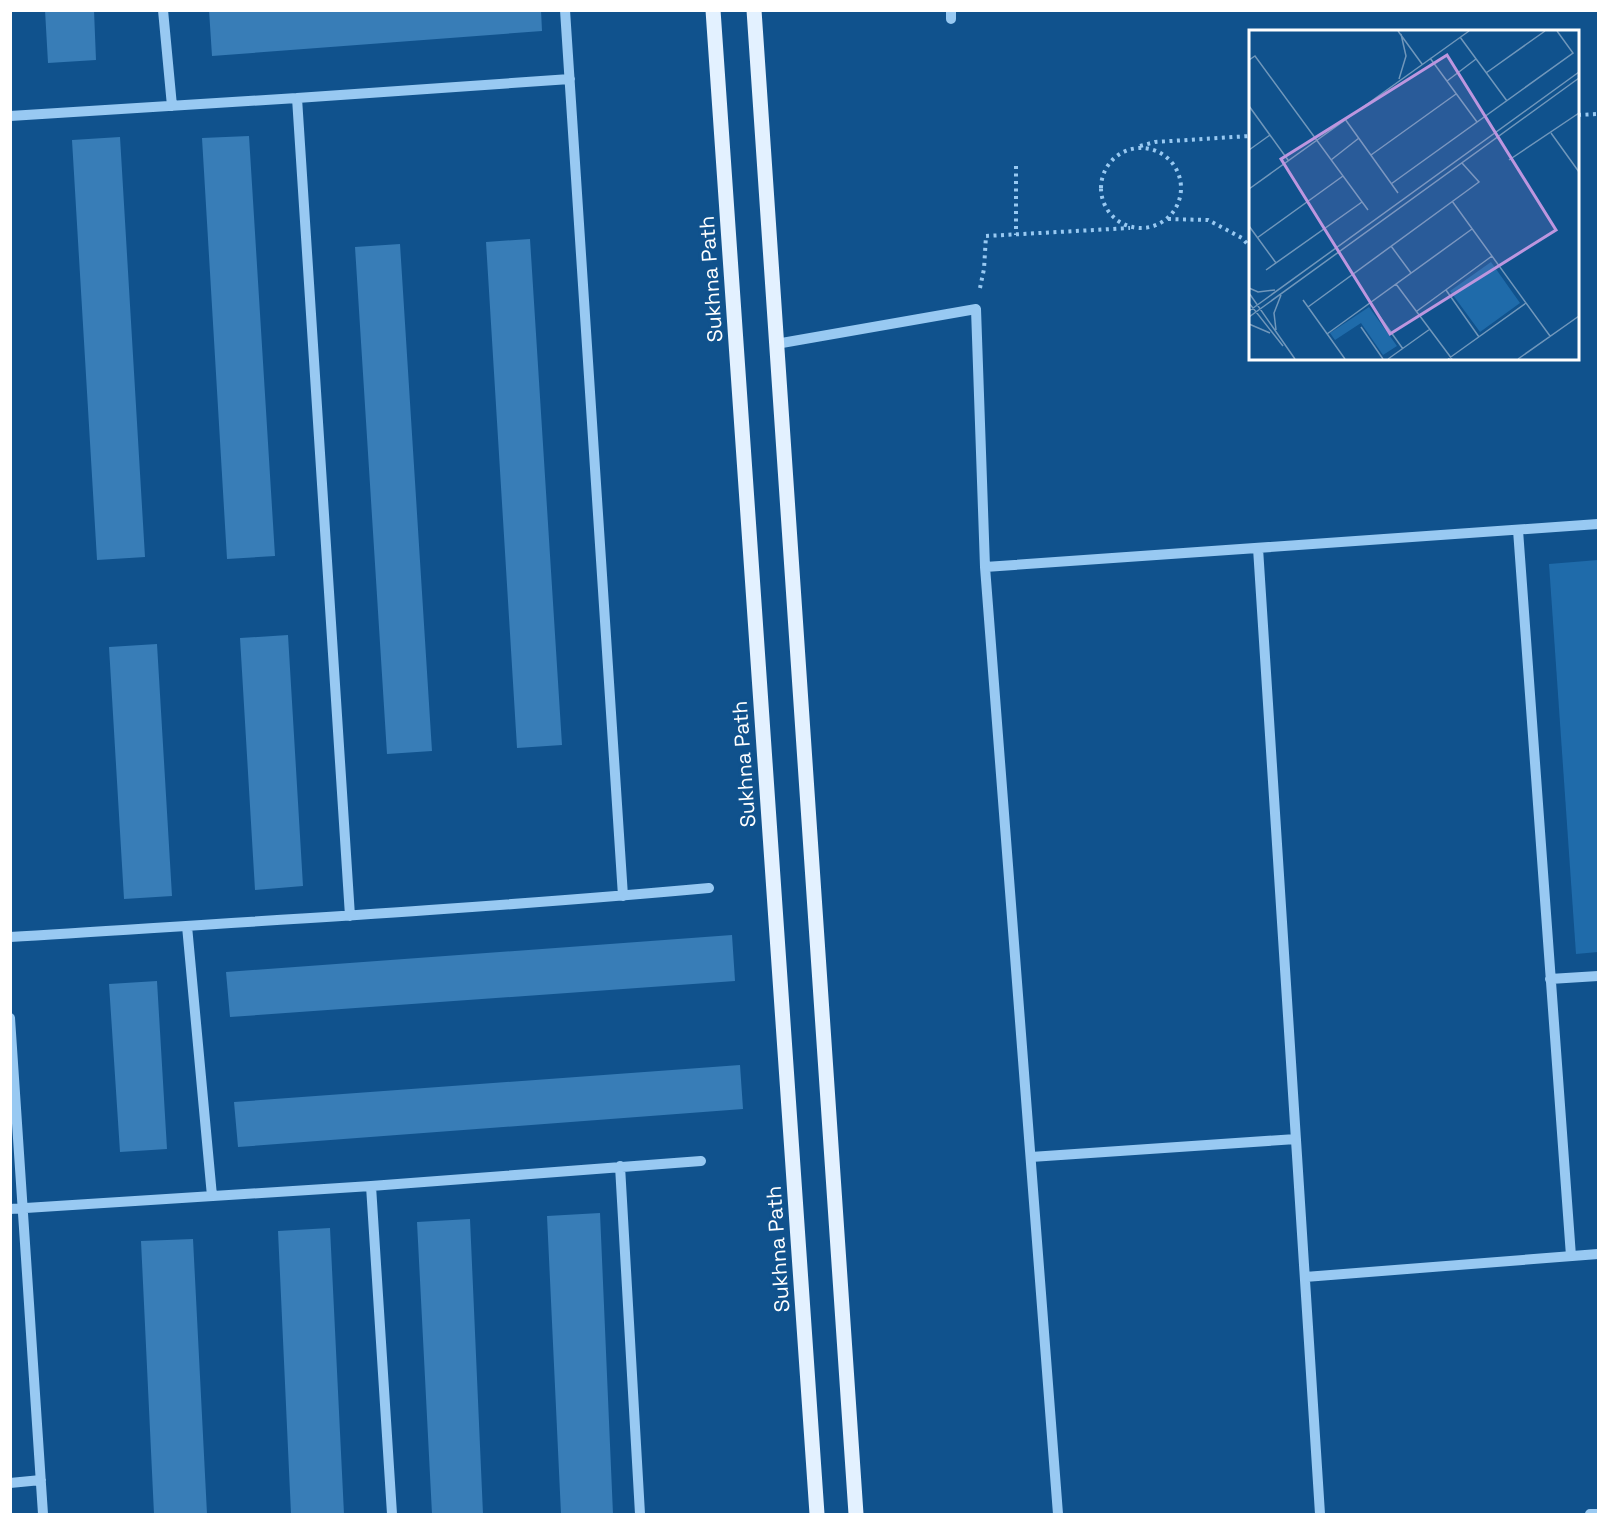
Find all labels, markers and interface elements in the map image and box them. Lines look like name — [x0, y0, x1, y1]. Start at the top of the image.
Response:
inset map — [1249, 30, 1579, 360]
street label: Sukhna Path — [693, 215, 728, 343]
street label: Sukhna Path — [726, 700, 761, 828]
street label: Sukhna Path — [760, 1185, 795, 1313]

